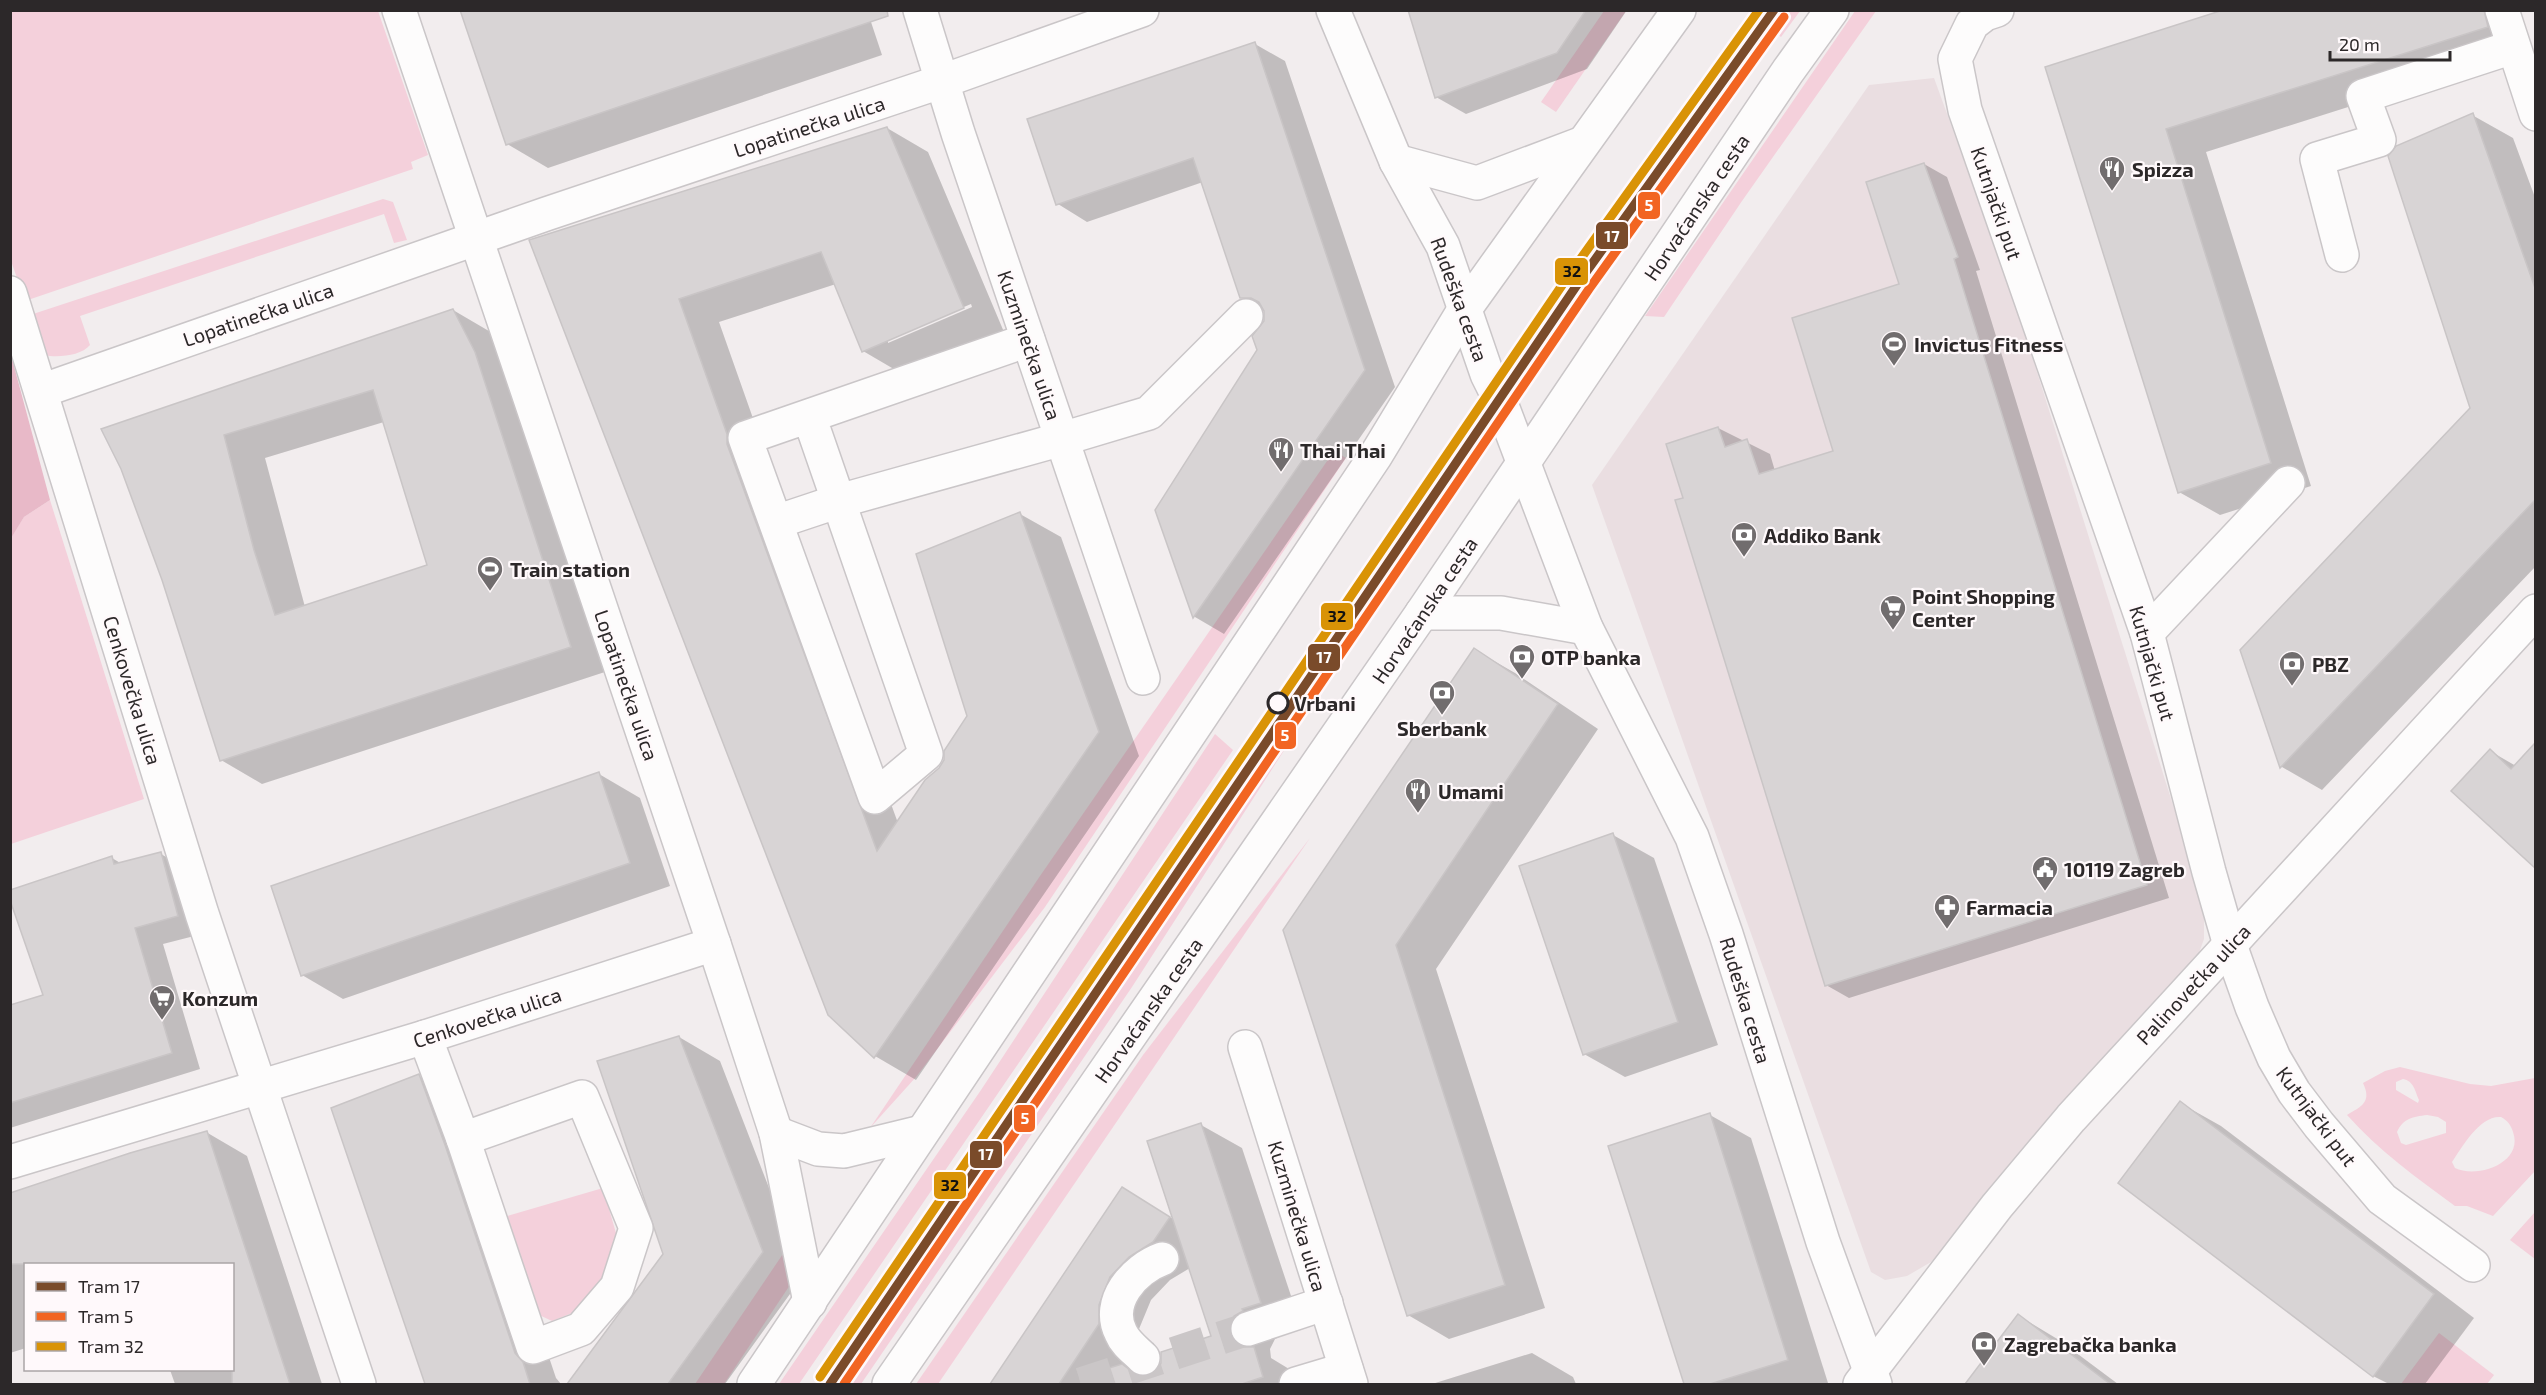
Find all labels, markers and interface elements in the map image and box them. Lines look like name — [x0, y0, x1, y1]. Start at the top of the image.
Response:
scale bar — [2330, 24, 2450, 62]
text: 20 m — [2339, 33, 2380, 55]
street label: Lopatinečka ulica — [730, 90, 888, 162]
street label: Horvaćanska cesta — [1638, 129, 1754, 285]
street label: Kutnjački put — [1966, 143, 2028, 263]
restaurant icon: Spizza — [2097, 154, 2127, 192]
place label: Spizza — [2132, 157, 2194, 181]
line badge: 5 — [1637, 191, 1661, 220]
text: 5 — [1645, 195, 1654, 214]
line badge: 17 — [1595, 221, 1629, 250]
text: 17 — [1604, 226, 1620, 245]
street label: Rudeška cesta — [1426, 233, 1494, 365]
line badge: 32 — [1554, 257, 1589, 286]
text: 32 — [1563, 261, 1581, 280]
street label: Kuzminečka ulica — [993, 267, 1067, 423]
street label: Lopatinečka ulica — [180, 277, 336, 351]
sports icon: Invictus Fitness — [1879, 329, 1909, 367]
place label: Invictus Fitness — [1914, 332, 2063, 356]
restaurant icon: Thai Thai — [1266, 435, 1296, 473]
place label: Thai Thai — [1300, 438, 1386, 462]
bank icon: Addiko Bank — [1729, 520, 1759, 558]
place label: Addiko Bank — [1764, 523, 1882, 547]
street label: Horvaćanska cesta — [1366, 532, 1482, 688]
sports icon: Train station — [475, 554, 505, 592]
place label: Train station — [510, 557, 630, 581]
place label: Point Shopping Center — [1912, 584, 2055, 631]
supermarket icon: Point Shopping Center — [1878, 593, 1908, 631]
line badge: 32 — [1320, 602, 1354, 631]
street label: Kutnjački put — [2125, 603, 2181, 724]
text: 32 — [1328, 606, 1346, 625]
street label: Lopatinečka ulica — [590, 607, 664, 763]
street label: Cenkovečka ulica — [99, 613, 167, 767]
bank icon: OTP banka — [1507, 642, 1537, 680]
line badge: 17 — [1307, 643, 1341, 672]
place label: OTP banka — [1541, 645, 1641, 669]
text: 17 — [1316, 647, 1332, 666]
bank icon: PBZ — [2277, 649, 2307, 687]
place label: PBZ — [2312, 652, 2349, 676]
bank icon: Sberbank — [1427, 678, 1457, 716]
place label: Vrbani — [1294, 691, 1356, 715]
marker: Vrbani — [1267, 692, 1289, 714]
place label: Sberbank — [1397, 716, 1488, 740]
line badge: 5 — [1274, 721, 1297, 750]
text: 5 — [1281, 725, 1290, 744]
restaurant icon: Umami — [1403, 776, 1433, 814]
place label: Umami — [1438, 779, 1504, 803]
public building icon: 10119 Zagreb — [2030, 854, 2060, 892]
place label: 10119 Zagreb — [2064, 857, 2185, 881]
pharmacy icon: Farmacia — [1932, 892, 1962, 930]
place label: Farmacia — [1966, 895, 2053, 919]
street label: Palinovečka ulica — [2131, 919, 2255, 1049]
street label: Horvaćanska cesta — [1089, 933, 1207, 1087]
street label: Rudeška cesta — [1715, 934, 1777, 1066]
street label: Cenkovečka ulica — [410, 982, 564, 1052]
supermarket icon: Konzum — [147, 983, 177, 1021]
place label: Konzum — [182, 986, 258, 1010]
street label: Kutnjački put — [2272, 1062, 2362, 1171]
line badge: 5 — [1013, 1104, 1036, 1133]
text: 5 — [1021, 1108, 1030, 1127]
street label: Kuzminečka ulica — [1264, 1138, 1332, 1294]
line badge: 17 — [969, 1140, 1003, 1169]
text: 17 — [978, 1144, 994, 1163]
line badge: 32 — [933, 1171, 967, 1200]
text: 32 — [941, 1175, 959, 1194]
legend — [24, 1263, 234, 1371]
text: Tram 17 — [78, 1275, 140, 1297]
text: Tram 5 — [78, 1305, 133, 1327]
bank icon: Zagrebačka banka — [1969, 1329, 1999, 1367]
place label: Zagrebačka banka — [2004, 1332, 2177, 1356]
text: Tram 32 — [78, 1335, 144, 1357]

